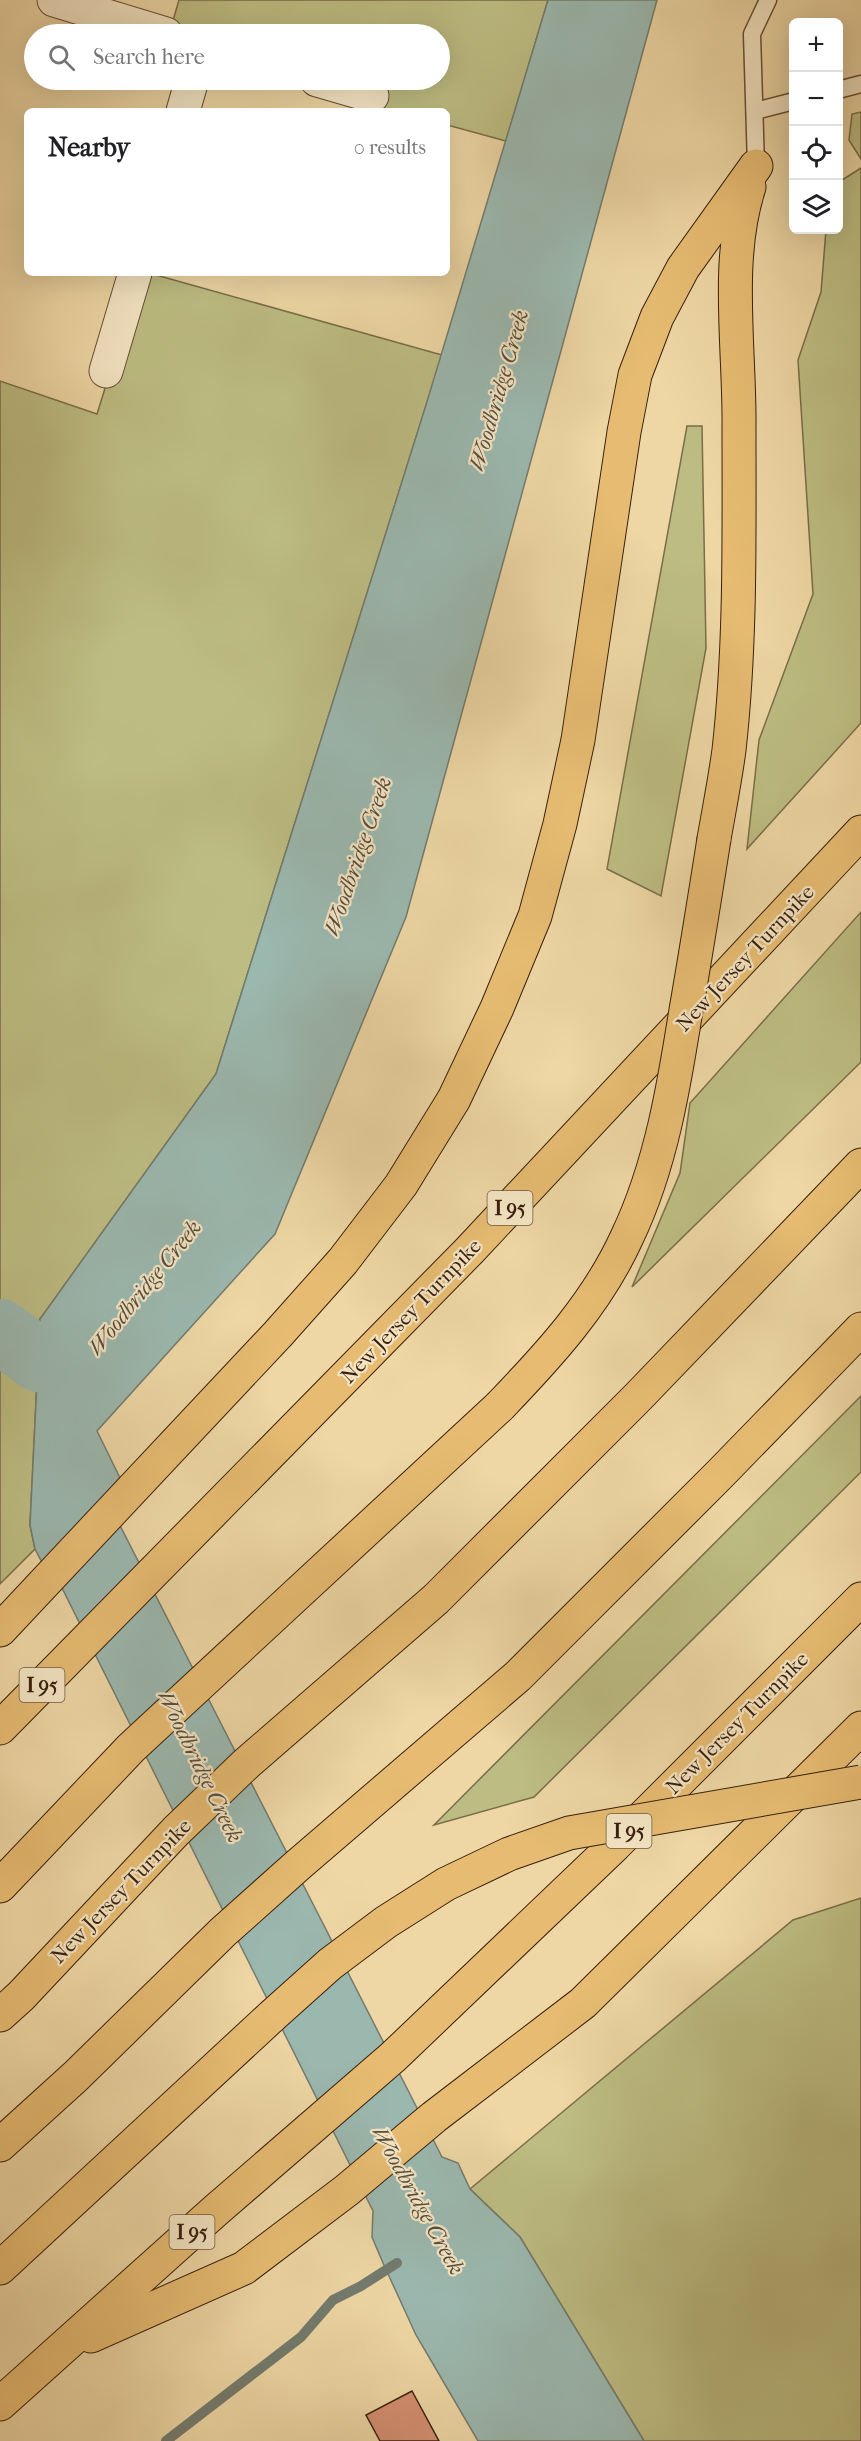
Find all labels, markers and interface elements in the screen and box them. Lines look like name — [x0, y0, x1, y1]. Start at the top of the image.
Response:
map controls — [789, 18, 843, 234]
button: + — [789, 18, 843, 72]
search box — [24, 24, 450, 90]
icon: search — [45, 41, 78, 74]
text: Search here — [93, 44, 205, 70]
button: − — [789, 72, 843, 126]
button: locate — [789, 126, 843, 180]
text: Nearby — [48, 132, 130, 163]
text: 0 results — [354, 136, 426, 159]
button: layers — [789, 180, 843, 234]
water label: Woodbridge Creek — [464, 307, 534, 474]
water label: Woodbridge Creek — [319, 774, 397, 939]
street label: New Jersey Turnpike — [671, 880, 819, 1036]
road number: I 95 — [488, 1191, 532, 1225]
water label: Woodbridge Creek — [83, 1215, 207, 1360]
street label: New Jersey Turnpike — [336, 1234, 486, 1388]
street label: New Jersey Turnpike — [661, 1647, 813, 1799]
road number: I 95 — [20, 1668, 64, 1702]
water label: Woodbridge Creek — [152, 1686, 248, 1847]
street label: New Jersey Turnpike — [46, 1814, 196, 1968]
road number: I 95 — [606, 1814, 652, 1848]
water label: Woodbridge Creek — [367, 2122, 470, 2279]
road number: I 95 — [170, 2215, 214, 2249]

